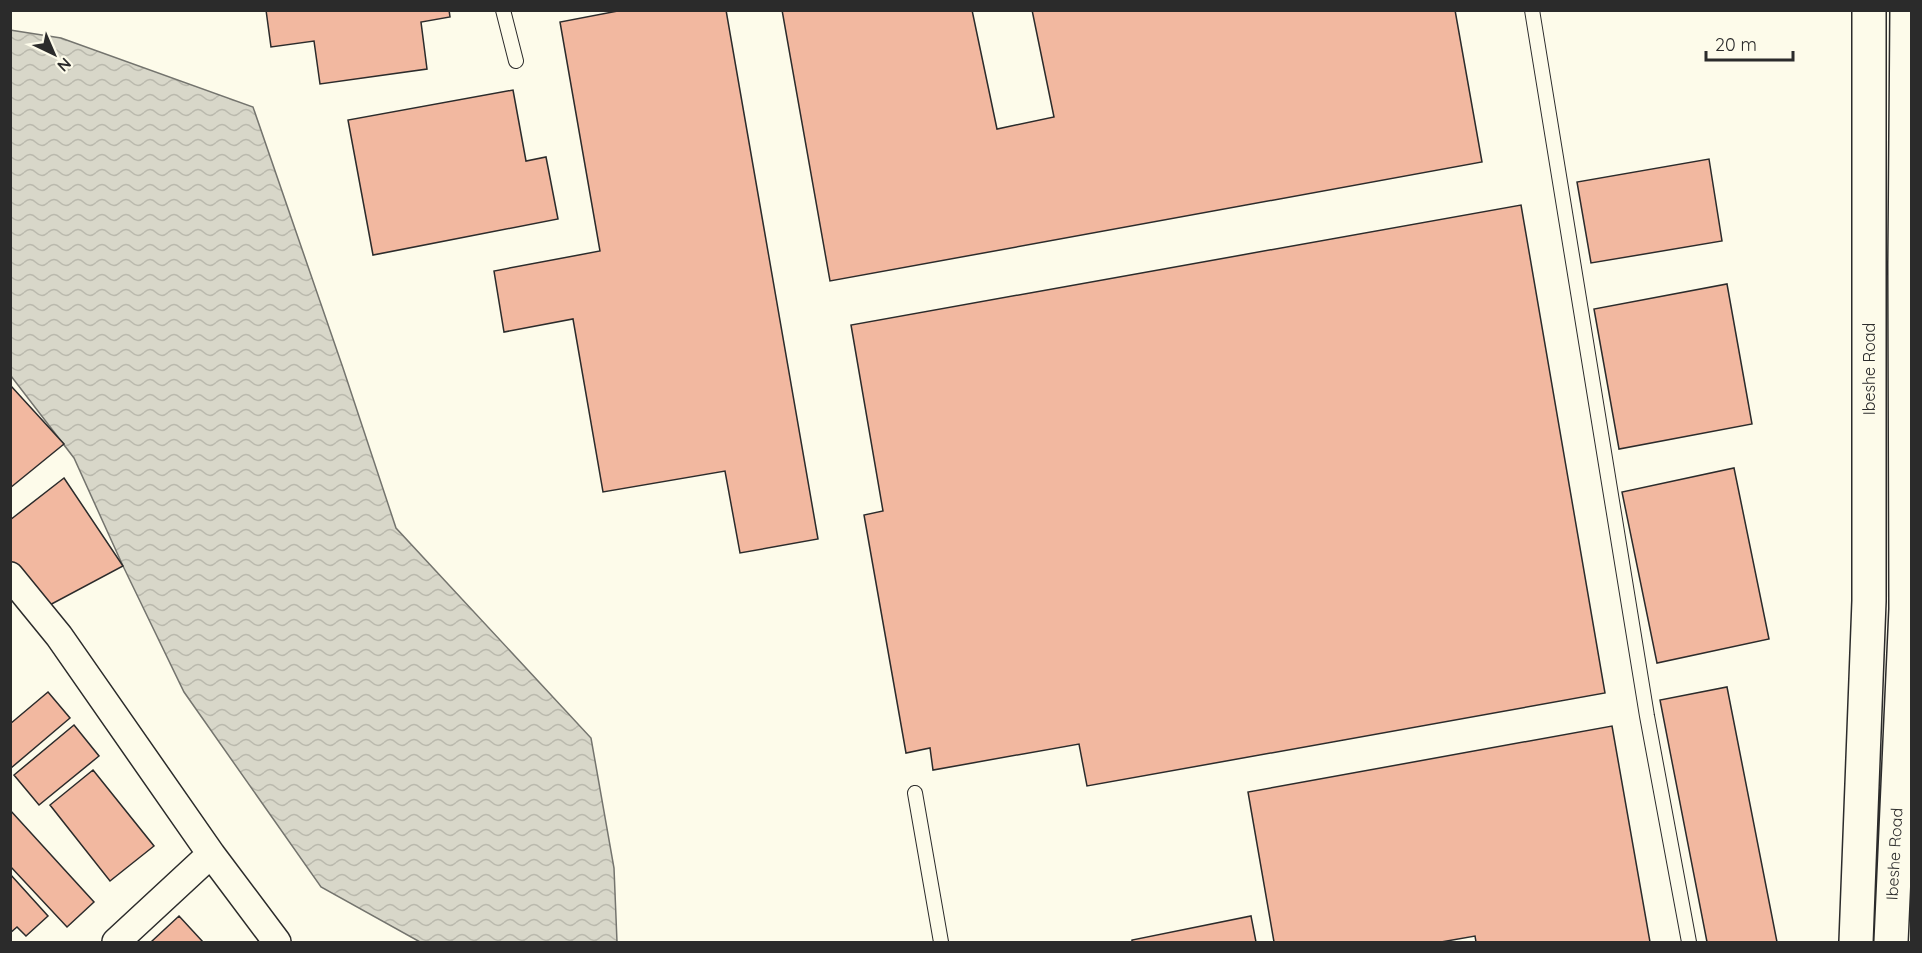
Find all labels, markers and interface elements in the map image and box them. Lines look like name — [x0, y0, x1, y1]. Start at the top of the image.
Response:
north arrow — [24, 24, 84, 84]
scale bar — [1706, 24, 1793, 62]
text: 20 m — [1715, 33, 1757, 56]
text: N — [53, 54, 76, 76]
street label: Ibeshe Road — [1859, 323, 1879, 415]
street label: Ibeshe Road — [1882, 807, 1906, 901]

